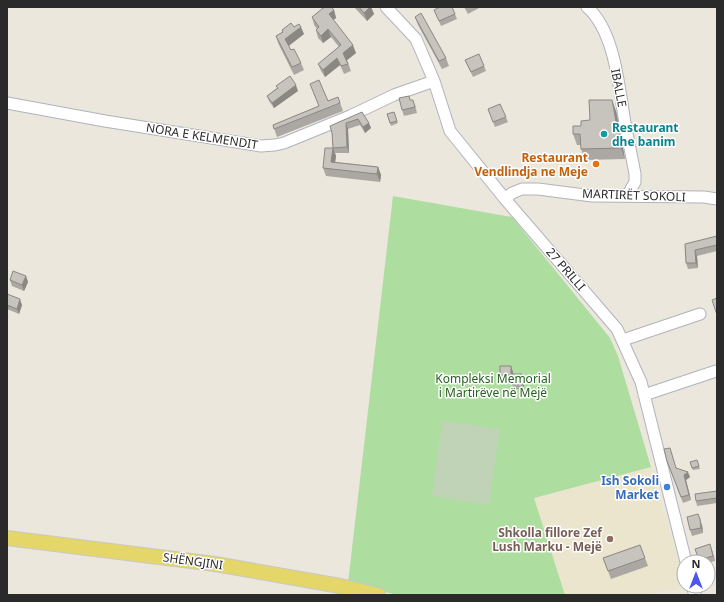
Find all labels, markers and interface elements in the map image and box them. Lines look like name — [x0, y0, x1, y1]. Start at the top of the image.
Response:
street label: IBALLE — [607, 67, 631, 109]
street label: NORA E KELMENDIT — [145, 119, 260, 153]
place label: Restaurant dhe banim — [612, 119, 679, 150]
marker: Restaurant dhe banim — [599, 129, 609, 139]
place label: Restaurant Vendlindja ne Meje — [474, 149, 588, 180]
marker: Restaurant Vendlindja ne Meje — [591, 159, 601, 169]
street label: MARTIRËT SOKOLI — [582, 185, 686, 205]
street label: 27 PRILLI — [542, 244, 590, 294]
park label: Kompleksi Memorial i Martirëve në Mejë — [435, 370, 551, 401]
place label: Ish Sokoli Market — [601, 472, 659, 503]
marker: Ish Sokoli Market — [662, 482, 672, 492]
place label: Shkolla fillore Zef Lush Marku - Mejë — [492, 524, 603, 555]
marker: Shkolla fillore Zef Lush Marku - Mejë — [605, 534, 615, 544]
street label: SHËNGJINI — [162, 548, 224, 574]
north arrow — [676, 554, 716, 594]
text: N — [692, 556, 700, 571]

